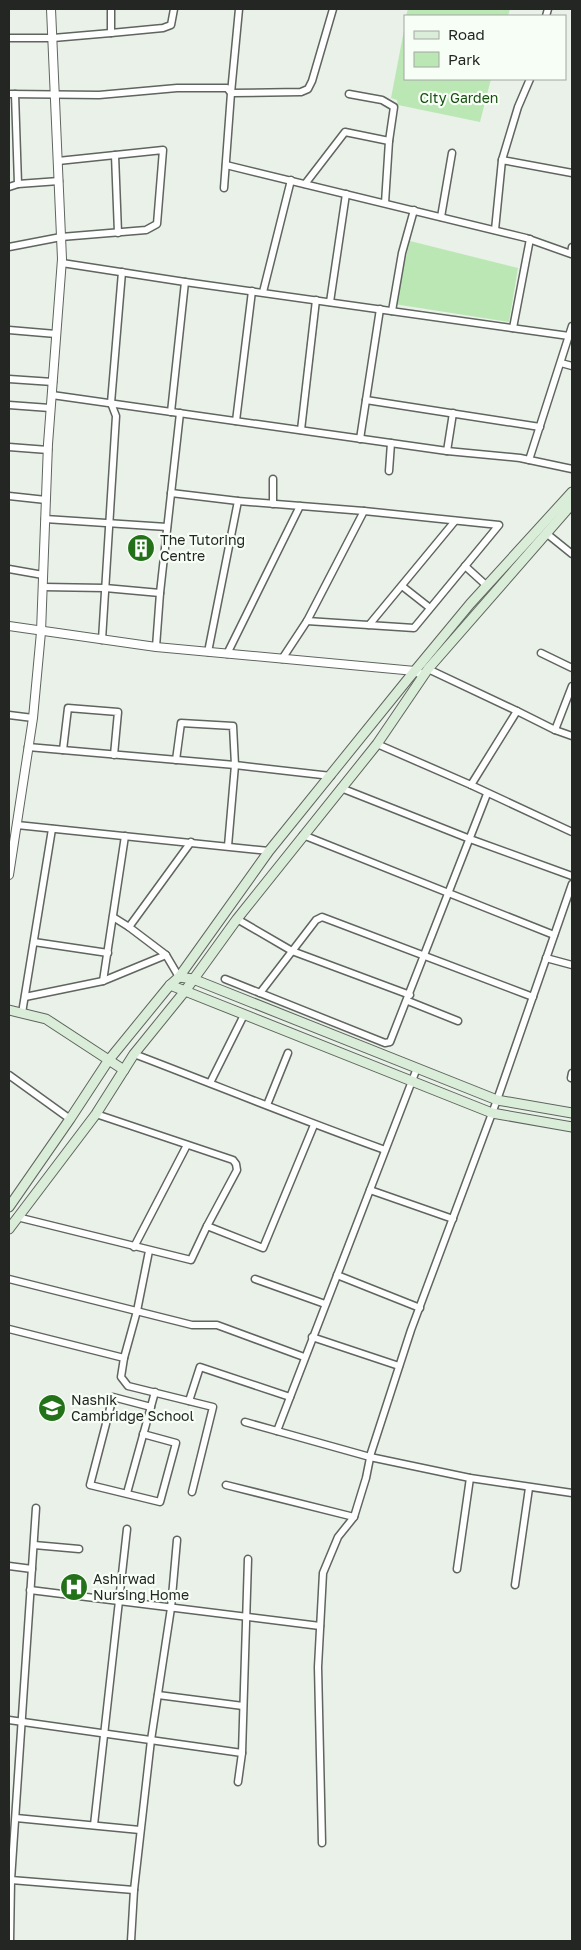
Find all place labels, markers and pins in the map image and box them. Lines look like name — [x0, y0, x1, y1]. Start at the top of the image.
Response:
place label: The Tutoring Centre — [160, 531, 245, 564]
building icon: The Tutoring Centre — [126, 533, 156, 563]
place label: Nashik Cambridge School — [71, 1391, 194, 1424]
school or university icon: Nashik Cambridge School — [37, 1393, 67, 1423]
place label: Ashirwad Nursing Home — [93, 1570, 189, 1603]
hospital icon: Ashirwad Nursing Home — [59, 1572, 89, 1602]

